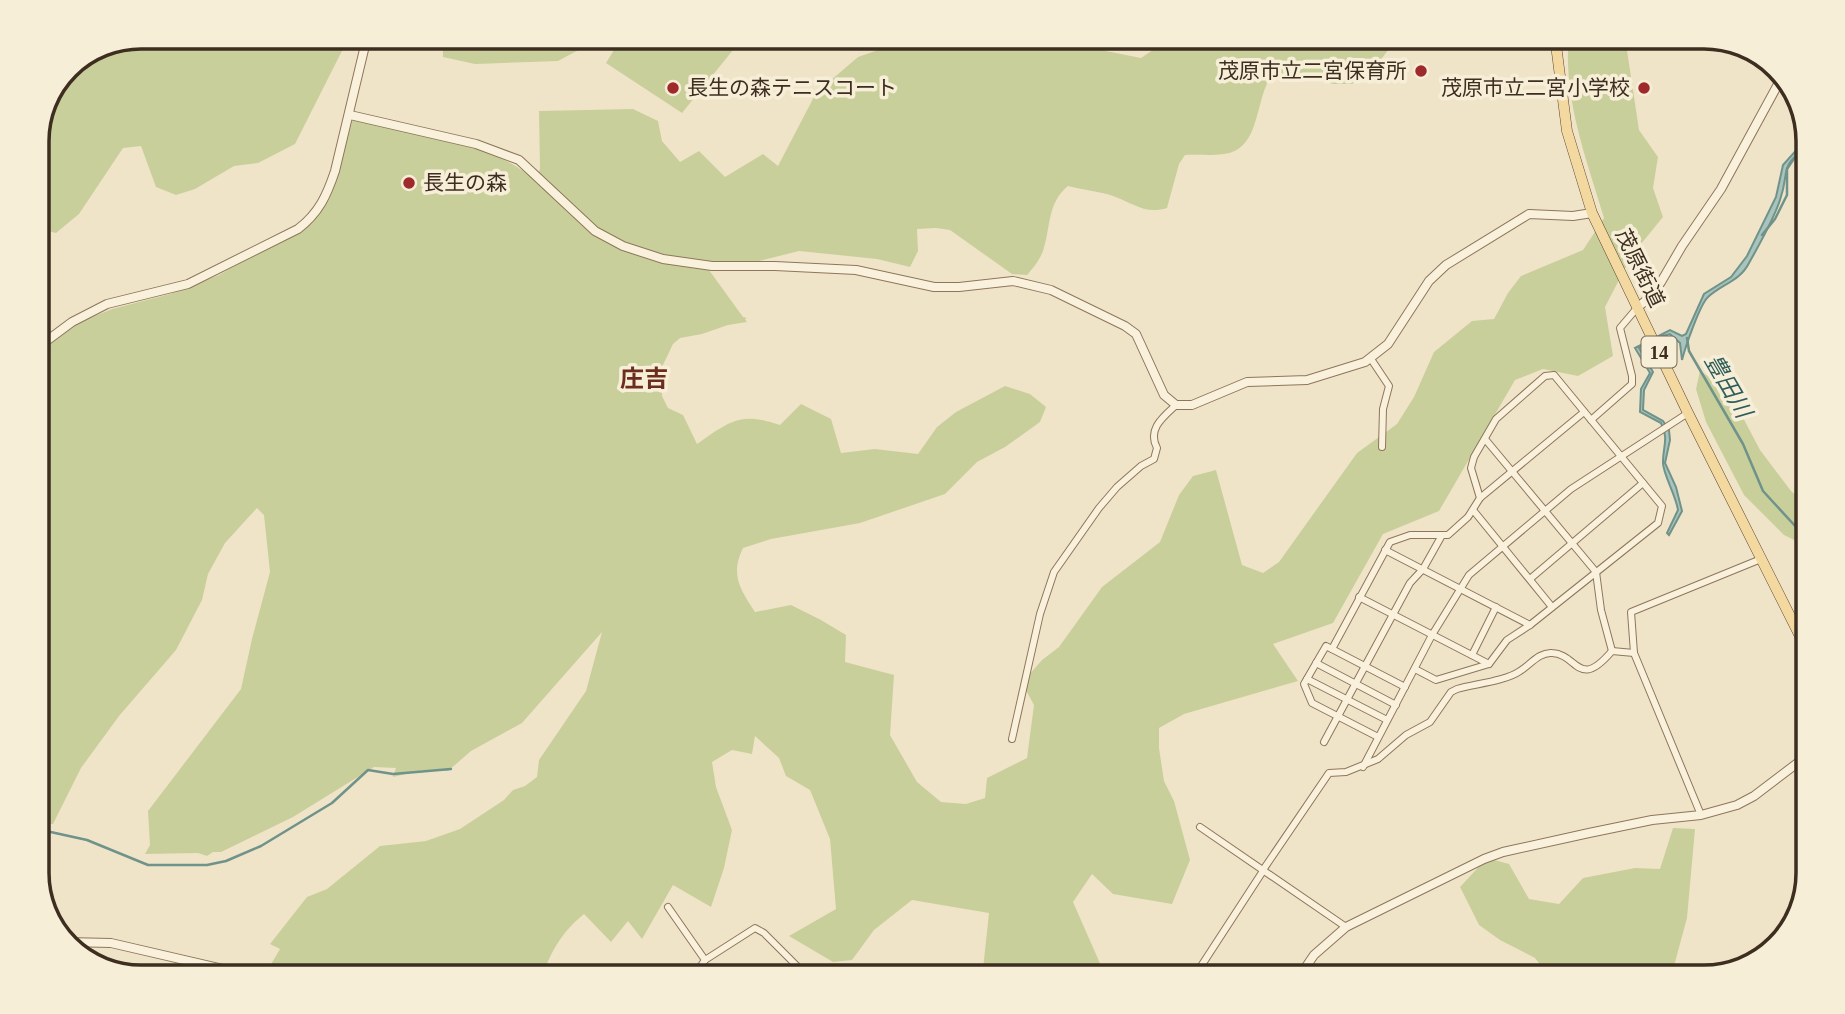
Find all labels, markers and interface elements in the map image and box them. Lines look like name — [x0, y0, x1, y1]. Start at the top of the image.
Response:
place label: 茂原市立二宮保育所 — [1218, 59, 1407, 83]
marker: 茂原市立二宮保育所 — [1413, 63, 1429, 79]
place label: 長生の森テニスコート — [687, 76, 897, 100]
place label: 茂原市立二宮小学校 — [1441, 76, 1630, 100]
marker: 長生の森テニスコート — [665, 80, 681, 96]
marker: 茂原市立二宮小学校 — [1636, 80, 1652, 96]
place label: 長生の森 — [423, 171, 507, 195]
marker: 長生の森 — [401, 175, 417, 191]
street label: 茂原街道 — [1611, 225, 1669, 311]
road number: 14 — [1642, 336, 1676, 368]
water label: 豊田川 — [1700, 350, 1758, 425]
district label: 庄吉 — [620, 366, 668, 392]

